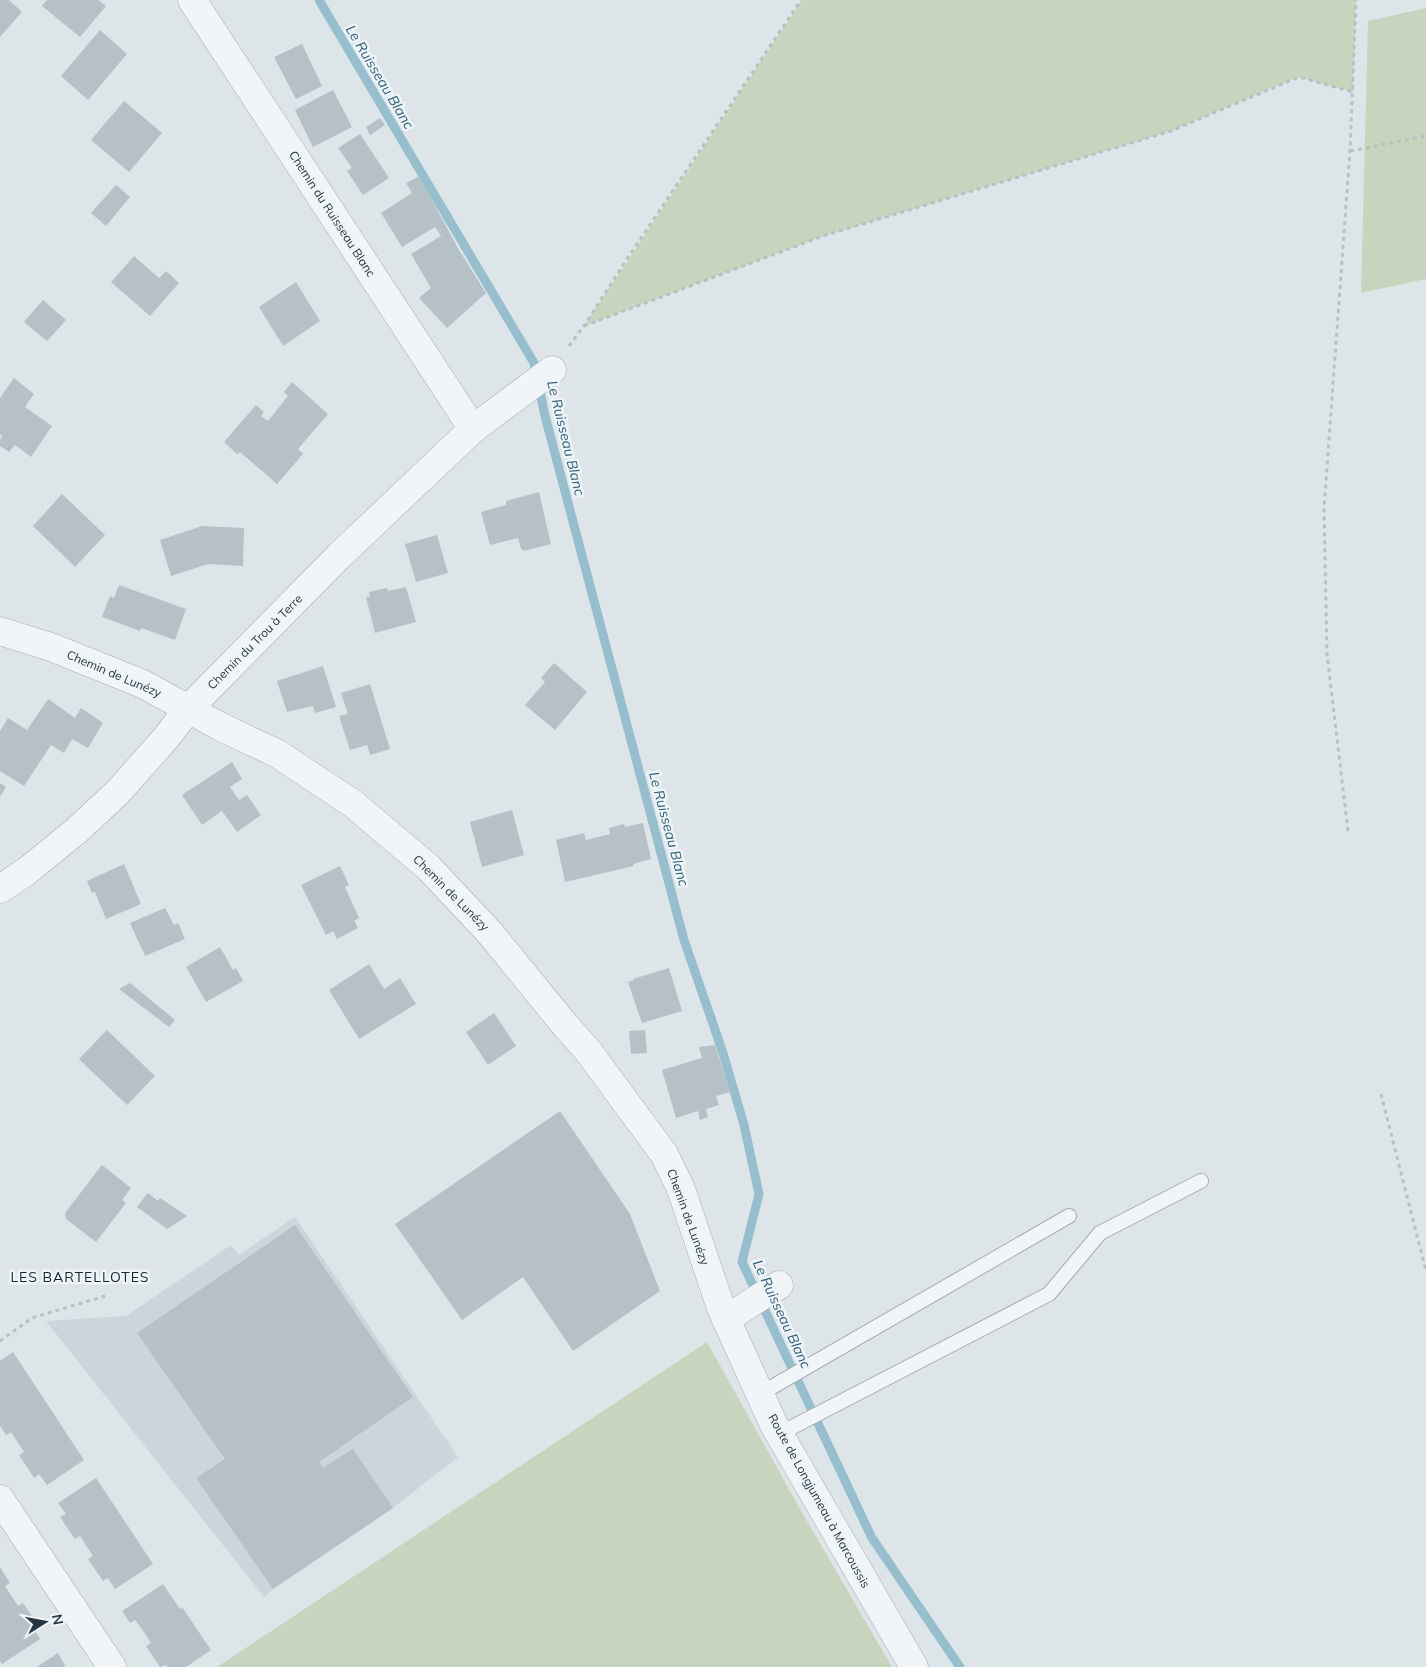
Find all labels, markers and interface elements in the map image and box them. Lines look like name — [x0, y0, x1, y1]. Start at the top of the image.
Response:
water label: Le Ruisseau Blanc — [342, 22, 418, 132]
street label: Chemin du Ruisseau Blanc — [286, 148, 379, 280]
water label: Le Ruisseau Blanc — [543, 379, 589, 497]
street label: Chemin du Trou à Terre — [204, 591, 305, 692]
street label: Chemin de Lunézy — [65, 647, 164, 701]
water label: Le Ruisseau Blanc — [645, 770, 693, 888]
street label: Chemin de Lunézy — [410, 851, 493, 934]
street label: Chemin de Lunézy — [664, 1167, 713, 1268]
water label: Le Ruisseau Blanc — [749, 1257, 815, 1371]
district label: LES BARTELLOTES — [10, 1268, 150, 1286]
street label: Route de Longjumeau à Marcoussis — [765, 1411, 874, 1590]
north arrow — [20, 1597, 70, 1647]
text: N — [48, 1613, 68, 1626]

